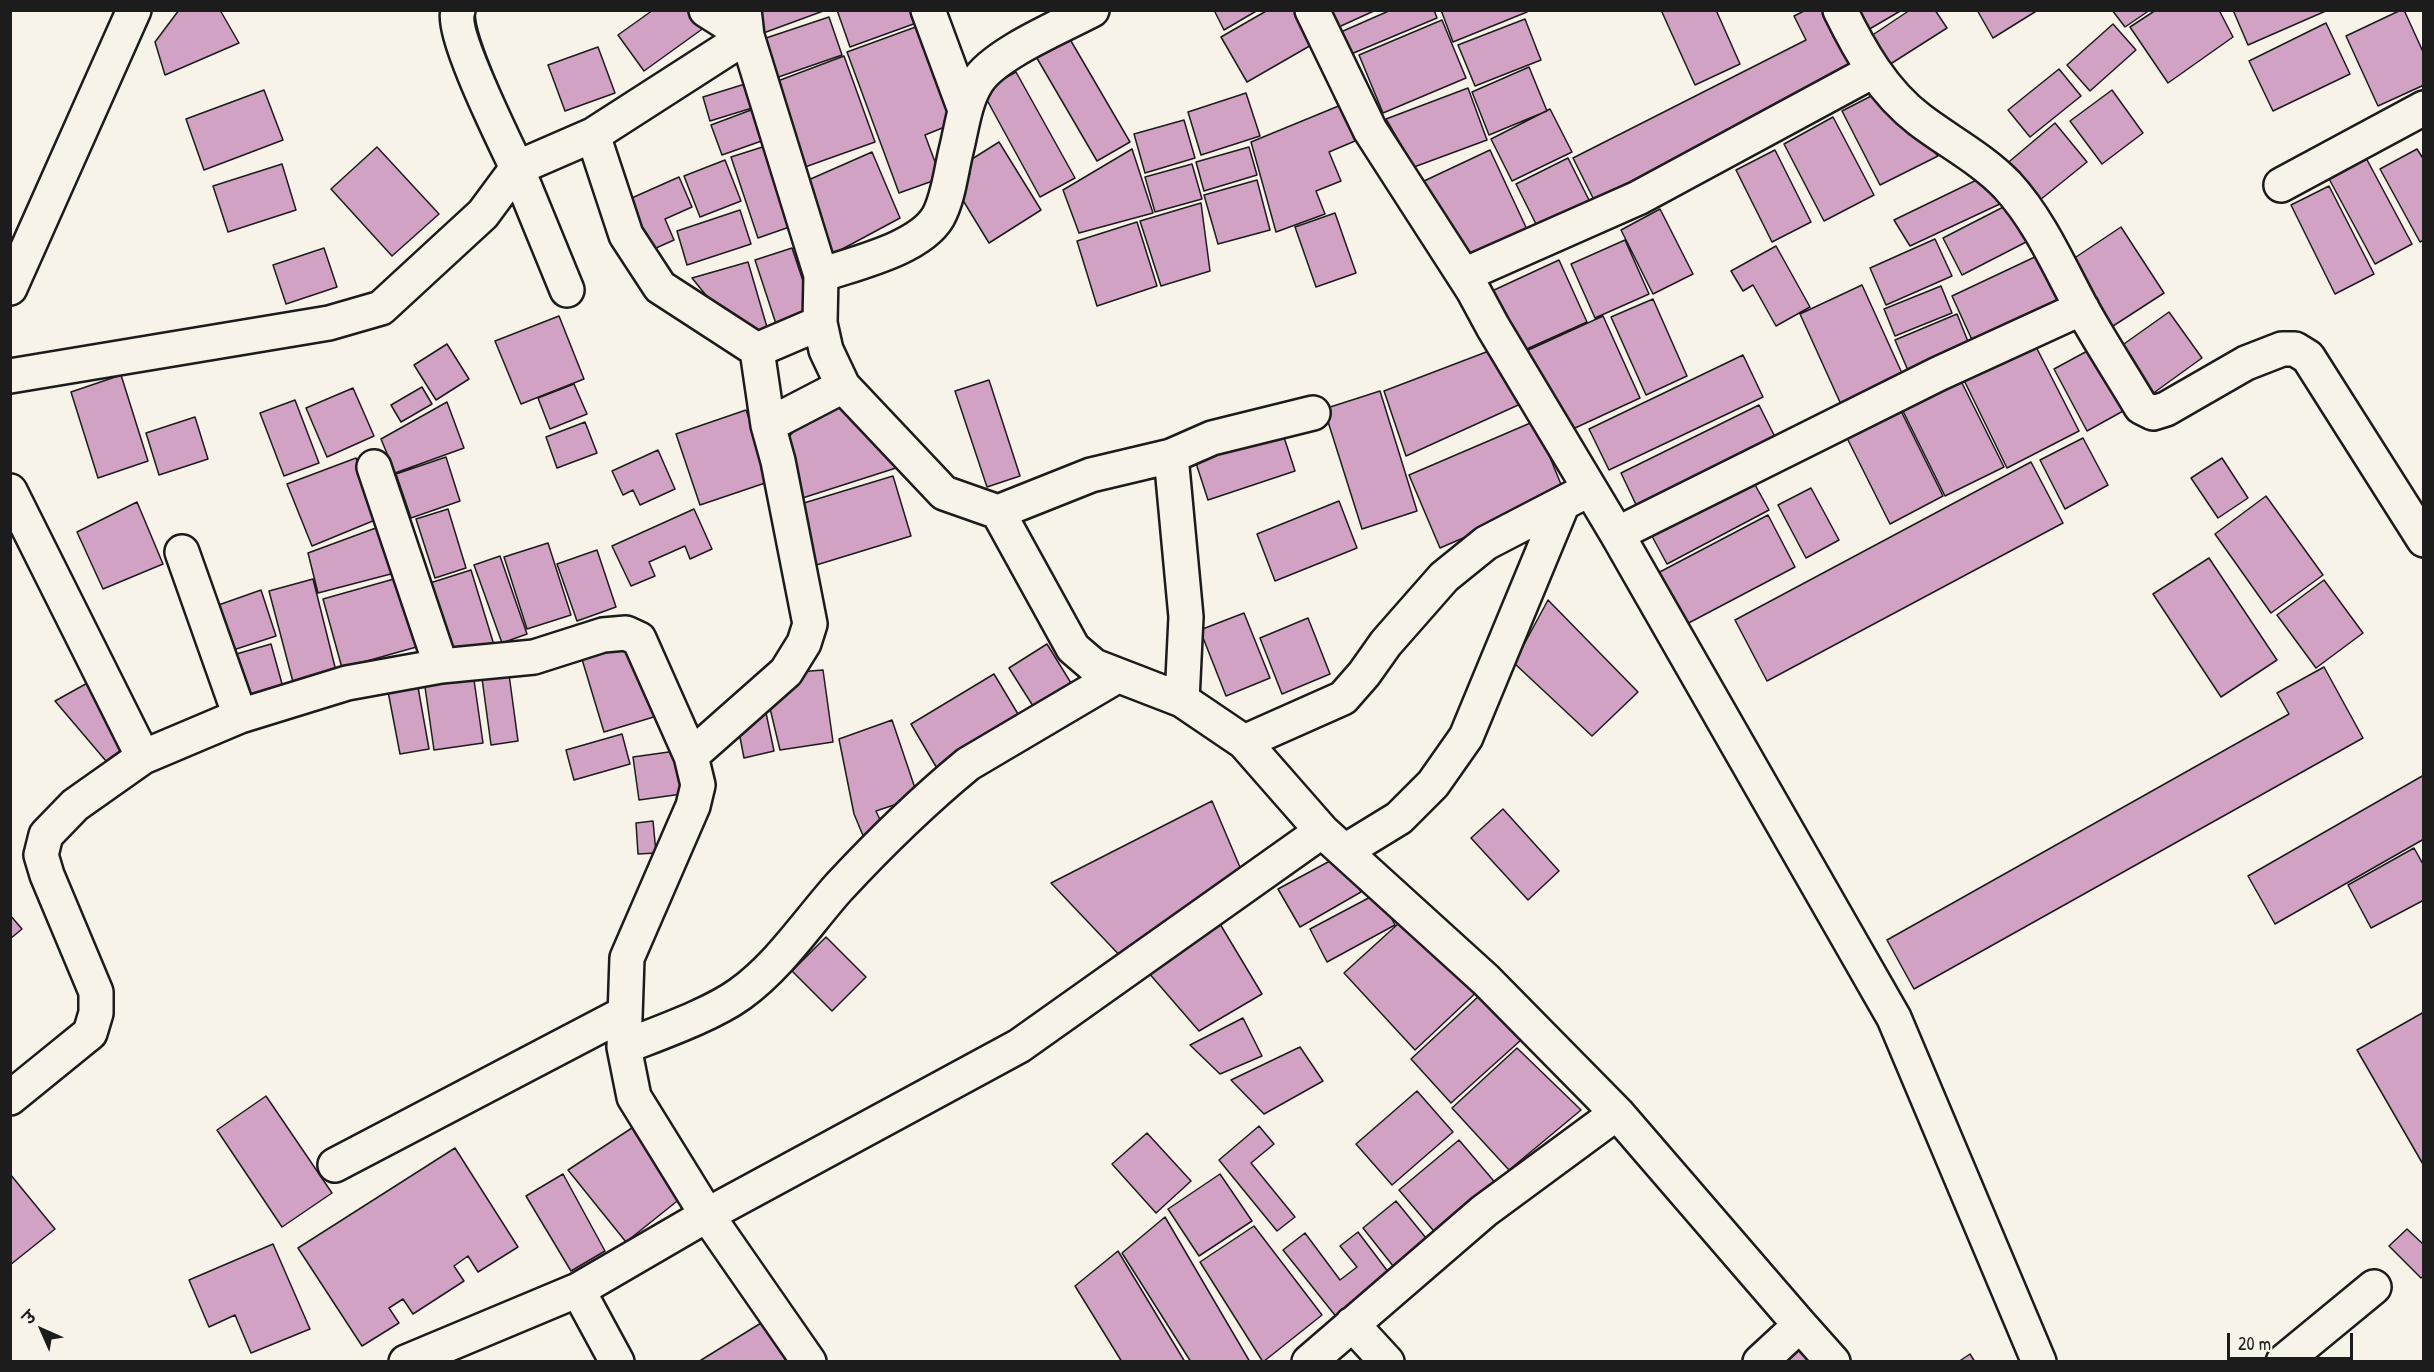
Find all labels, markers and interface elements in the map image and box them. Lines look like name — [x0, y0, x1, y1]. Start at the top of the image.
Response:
north arrow — [12, 1300, 72, 1360]
text: उ — [18, 1306, 41, 1329]
scale bar — [2230, 1321, 2356, 1359]
text: 20 m — [2238, 1331, 2271, 1356]

